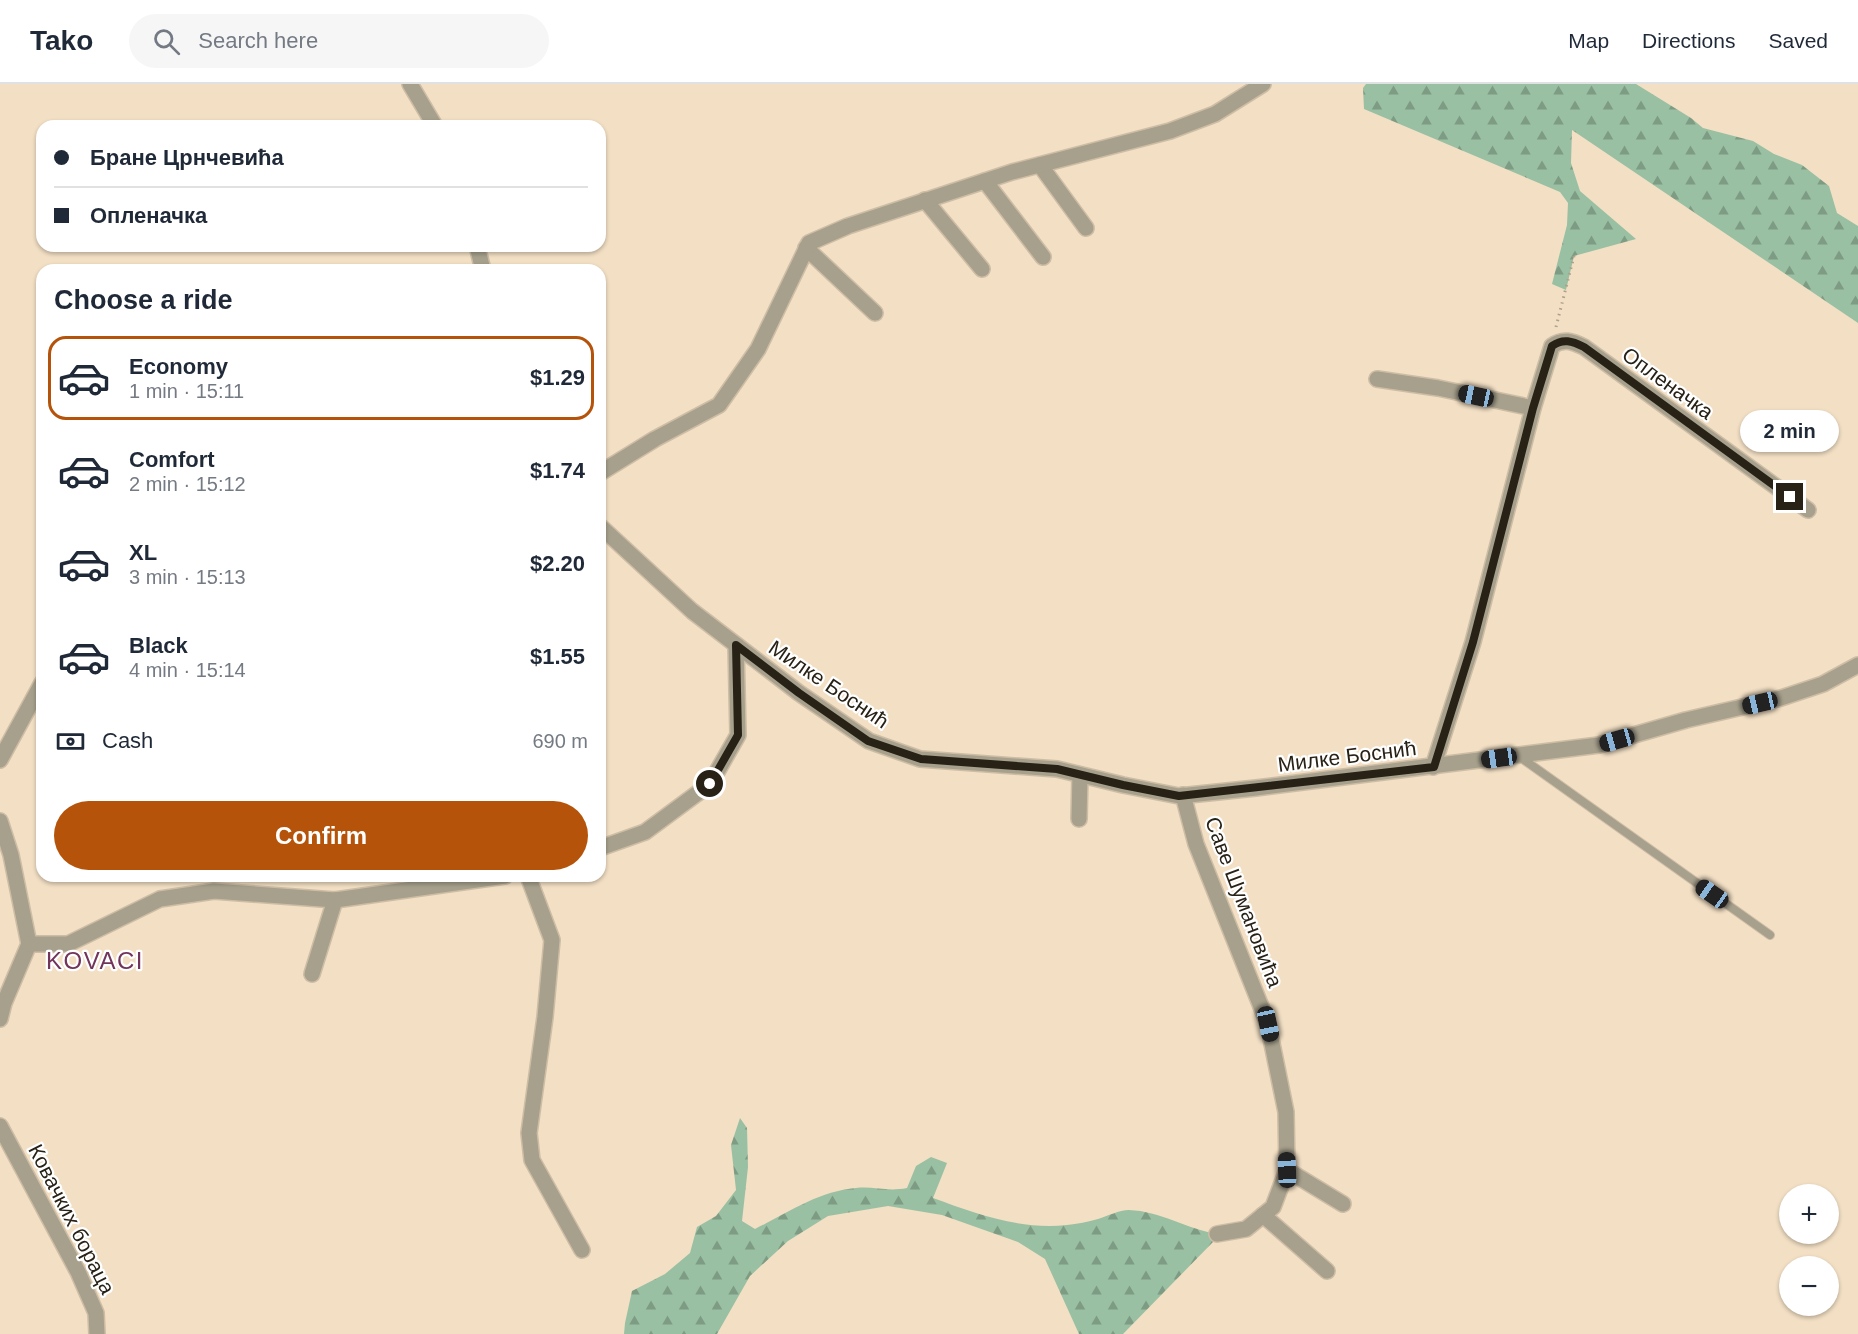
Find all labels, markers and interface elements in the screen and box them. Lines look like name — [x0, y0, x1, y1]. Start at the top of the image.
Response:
search box — [129, 14, 549, 68]
text: Tako — [30, 25, 93, 56]
icon: search — [150, 25, 183, 58]
text: Search here — [198, 28, 318, 53]
text: Map — [1568, 29, 1609, 52]
text: Directions — [1642, 29, 1735, 52]
text: Saved — [1768, 29, 1828, 52]
text: Бране Црнчевића — [90, 145, 284, 170]
text: Опленачка — [90, 203, 207, 228]
text: Choose a ride — [54, 285, 233, 315]
street label: Опленачка — [1618, 342, 1718, 424]
icon: car — [57, 351, 111, 405]
text: Economy — [129, 354, 228, 379]
text: $1.29 — [530, 365, 585, 390]
text: 1 min · 15:11 — [129, 380, 244, 402]
car — [1457, 383, 1495, 409]
callout: 2 min — [1740, 410, 1840, 452]
text: 2 min — [1763, 420, 1816, 442]
icon: car — [57, 444, 111, 498]
text: Comfort — [129, 447, 215, 472]
text: $1.74 — [530, 458, 585, 483]
text: 2 min · 15:12 — [129, 473, 246, 495]
route end — [1776, 483, 1803, 510]
icon: car — [57, 537, 111, 591]
text: XL — [129, 540, 157, 565]
text: $2.20 — [530, 551, 585, 576]
text: 3 min · 15:13 — [129, 566, 246, 588]
icon: car — [57, 630, 111, 684]
text: Black — [129, 633, 188, 658]
street label: Милке Боснић — [765, 635, 893, 733]
text: $1.55 — [530, 644, 585, 669]
text: 4 min · 15:14 — [129, 659, 246, 681]
car — [1740, 690, 1780, 716]
icon: cash — [54, 725, 87, 758]
car — [1597, 726, 1637, 754]
text: Cash — [102, 728, 153, 753]
text: 690 m — [532, 730, 588, 752]
street label: Милке Боснић — [1276, 736, 1418, 776]
car — [1480, 747, 1518, 769]
route start — [696, 770, 723, 797]
button: Confirm — [54, 801, 588, 870]
street label: Саве Шумановића — [1201, 814, 1287, 991]
car — [1692, 876, 1732, 912]
district label: KOVACI — [46, 947, 144, 974]
car — [1255, 1005, 1281, 1043]
street label: Ковачких бораца — [24, 1140, 120, 1298]
car — [1277, 1152, 1297, 1188]
map controls — [1779, 1184, 1839, 1316]
button: + — [1779, 1184, 1839, 1244]
button: − — [1779, 1256, 1839, 1316]

